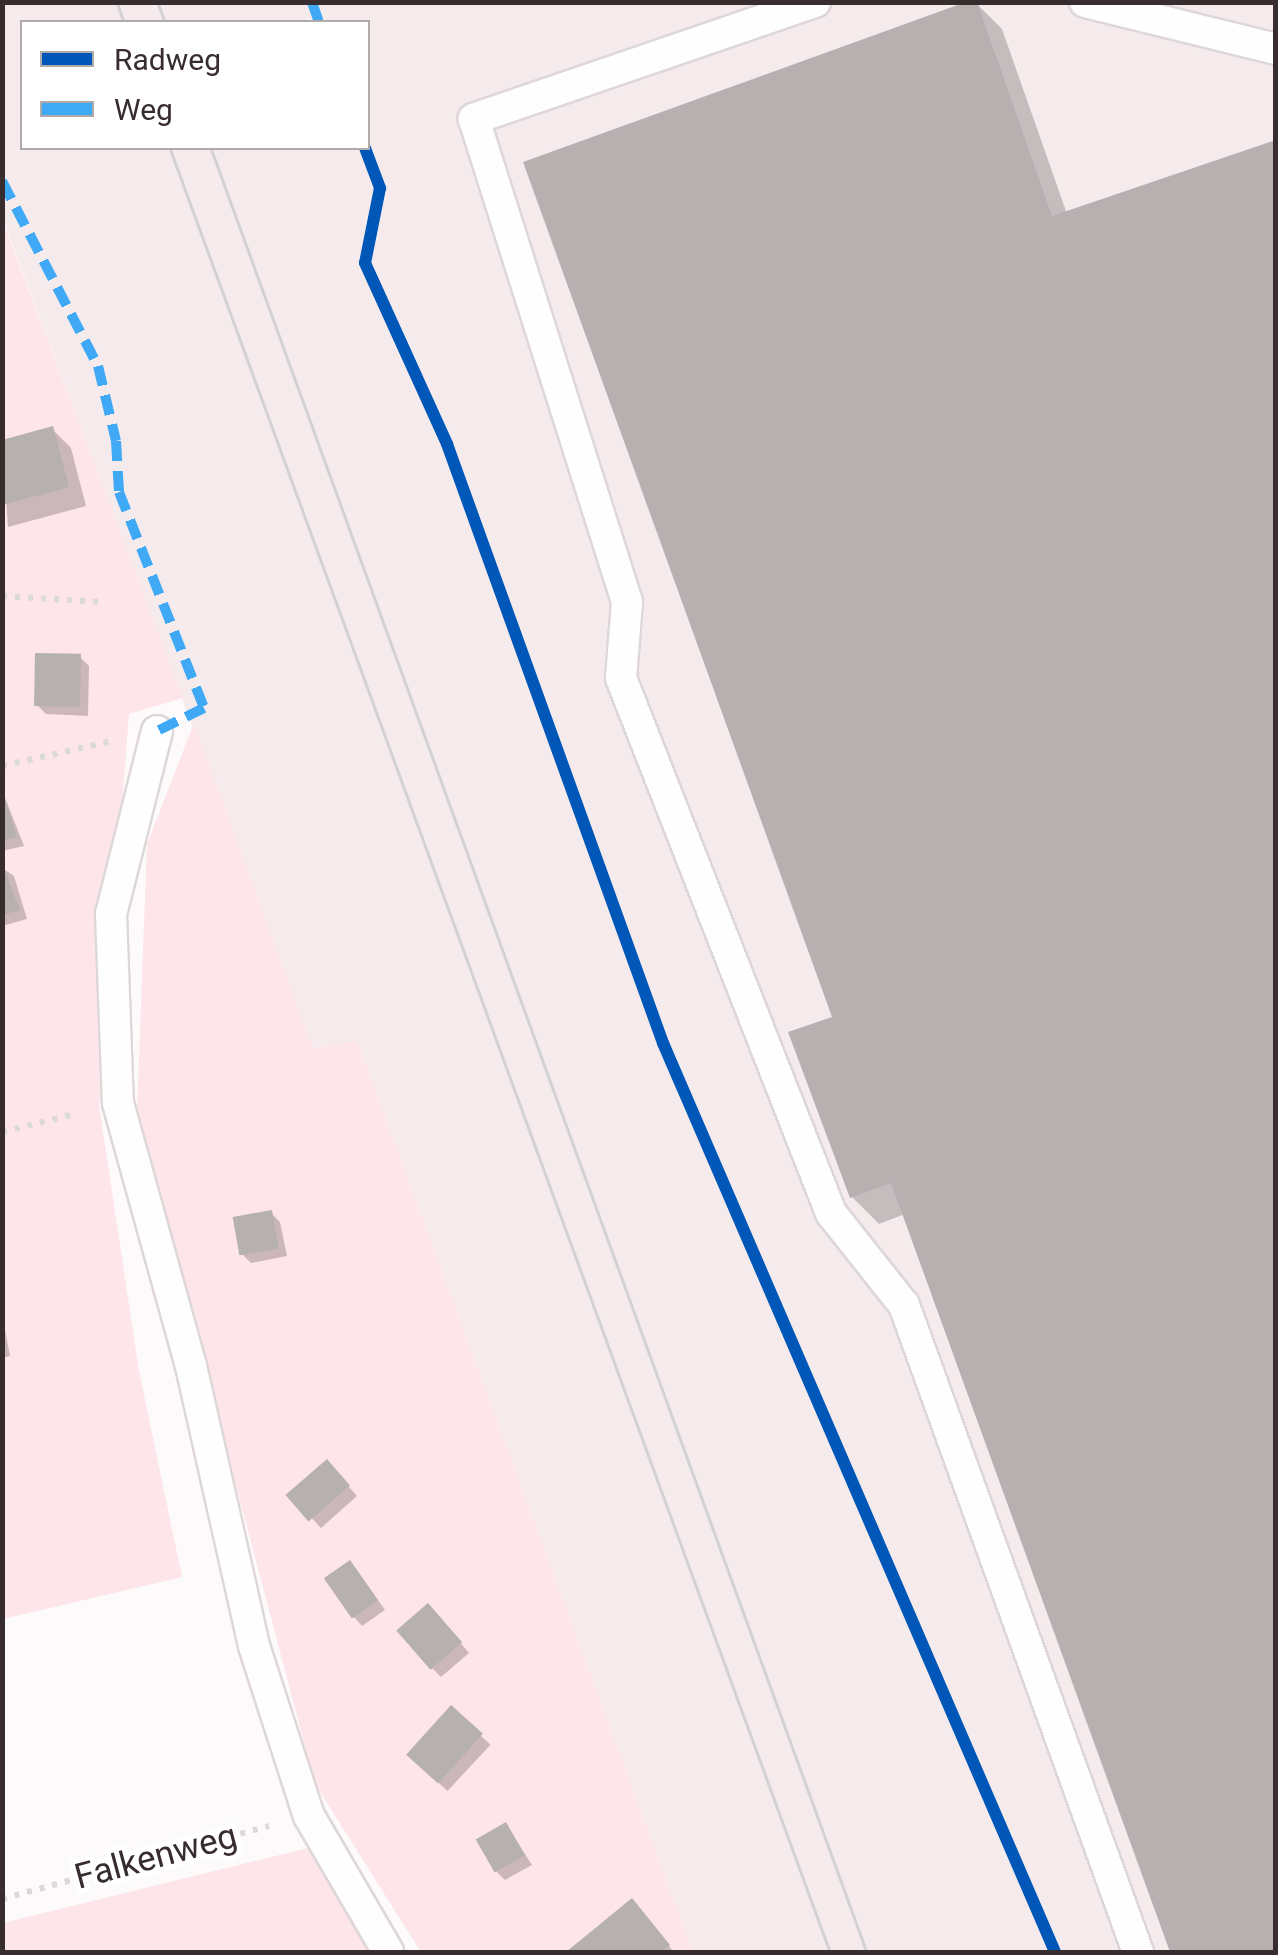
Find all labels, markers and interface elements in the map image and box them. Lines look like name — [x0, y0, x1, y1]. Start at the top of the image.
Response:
legend — [20, 20, 370, 150]
text: Radweg — [114, 42, 221, 77]
text: Weg — [114, 92, 173, 127]
street label: Falkenweg — [70, 1815, 242, 1899]

